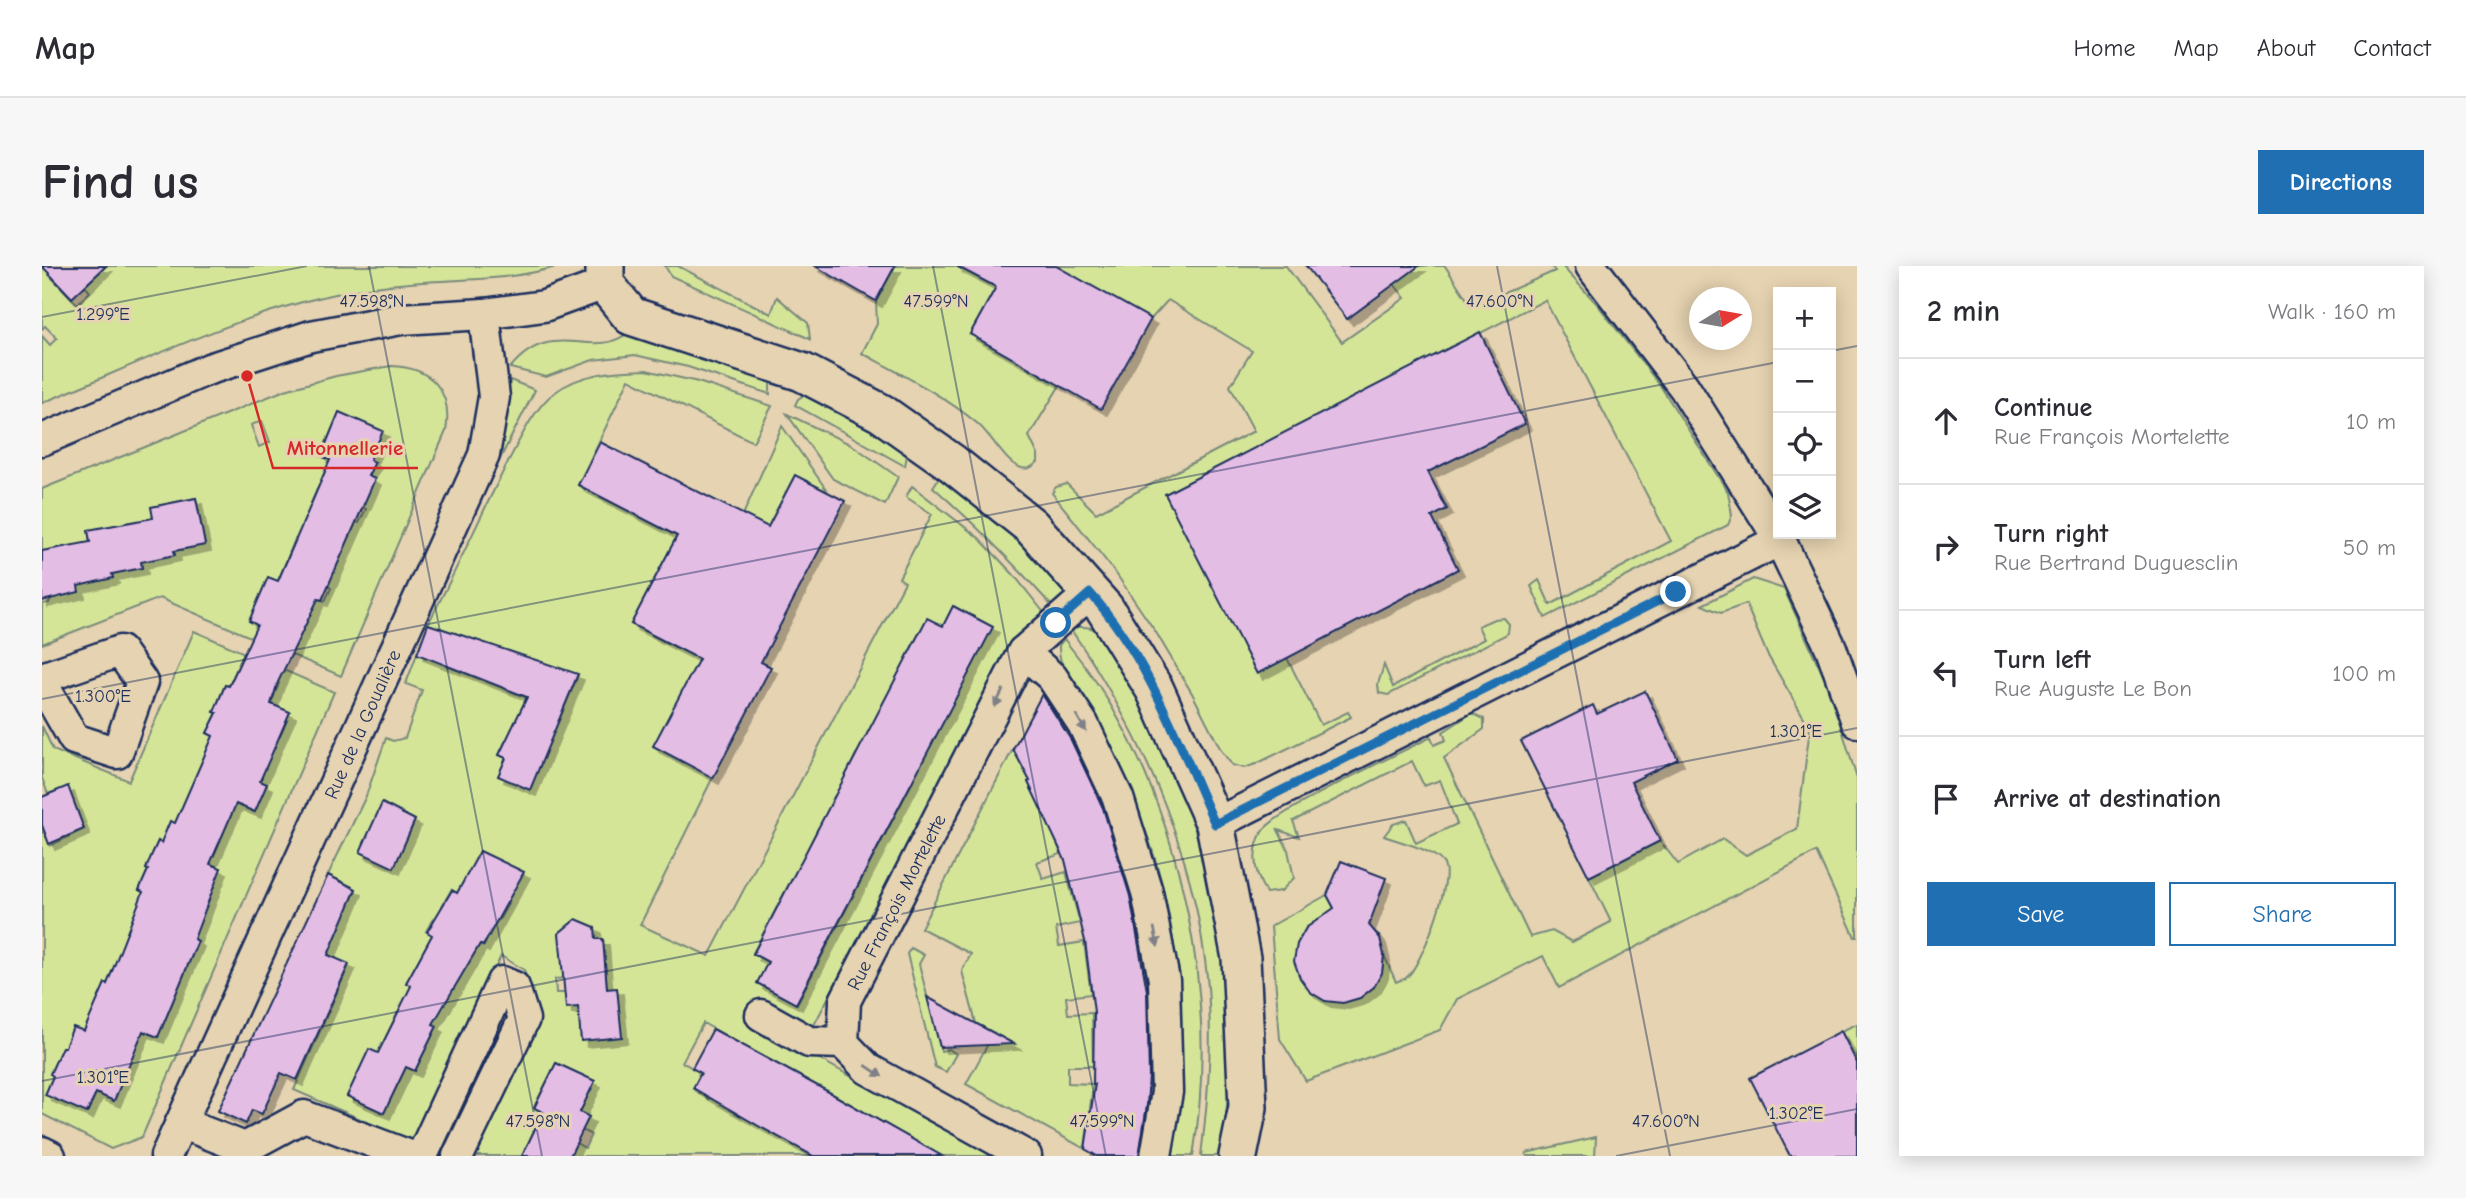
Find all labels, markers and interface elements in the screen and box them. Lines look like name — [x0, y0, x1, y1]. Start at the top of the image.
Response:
text: Map — [35, 29, 96, 67]
text: Home — [2074, 34, 2135, 62]
text: Map — [2173, 34, 2219, 62]
text: About — [2257, 34, 2315, 62]
text: Contact — [2353, 34, 2431, 62]
button: Directions — [2258, 150, 2424, 214]
text: Find us — [42, 154, 198, 210]
north arrow — [1689, 287, 1752, 350]
map controls — [1773, 287, 1836, 539]
button: + — [1773, 287, 1836, 350]
text: 47.598°N — [340, 291, 404, 312]
text: 47.599°N — [903, 291, 969, 312]
text: 47.600°N — [1466, 291, 1534, 312]
text: 2 min — [1927, 294, 2000, 329]
text: Walk · 160 m — [2268, 298, 2396, 325]
text: 1.299°E — [76, 304, 130, 325]
button: − — [1773, 350, 1836, 413]
text: Continue — [1994, 393, 2092, 423]
icon: ahead — [1927, 402, 1965, 440]
text: 10 m — [2346, 408, 2396, 435]
button: locate — [1773, 413, 1836, 476]
text: Rue François Mortelette — [1994, 423, 2230, 450]
callout: Mitonnellerie — [273, 426, 418, 468]
text: Mitonnellerie — [287, 436, 403, 460]
button: layers — [1773, 476, 1836, 539]
text: Turn right — [1994, 519, 2108, 549]
icon: right — [1927, 528, 1965, 566]
text: 50 m — [2343, 534, 2396, 561]
text: Rue Bertrand Duguesclin — [1994, 549, 2239, 576]
route end — [1660, 576, 1691, 607]
route start — [1040, 607, 1071, 638]
text: Turn left — [1994, 645, 2091, 675]
street label: Rue de la Goualière — [320, 646, 406, 802]
icon: left — [1927, 654, 1965, 692]
text: 100 m — [2332, 660, 2396, 687]
text: Rue Auguste Le Bon — [1994, 675, 2192, 702]
text: 1.300°E — [75, 686, 131, 707]
one-way arrow — [994, 688, 1005, 708]
one-way arrow — [1075, 714, 1087, 733]
text: 1.301°E — [1770, 721, 1822, 742]
icon: arrive — [1927, 780, 1965, 818]
text: Arrive at destination — [1994, 784, 2221, 814]
street label: Rue François Mortelette — [843, 811, 951, 994]
button: Save — [1927, 882, 2155, 946]
button: Share — [2169, 882, 2396, 946]
one-way arrow — [1151, 926, 1162, 948]
one-way arrow — [864, 1064, 883, 1077]
text: 1.301°E — [77, 1067, 129, 1088]
text: 1.302°E — [1769, 1103, 1823, 1124]
text: 47.598°N — [506, 1111, 570, 1132]
text: 47.599°N — [1069, 1111, 1135, 1132]
text: 47.600°N — [1632, 1111, 1700, 1132]

